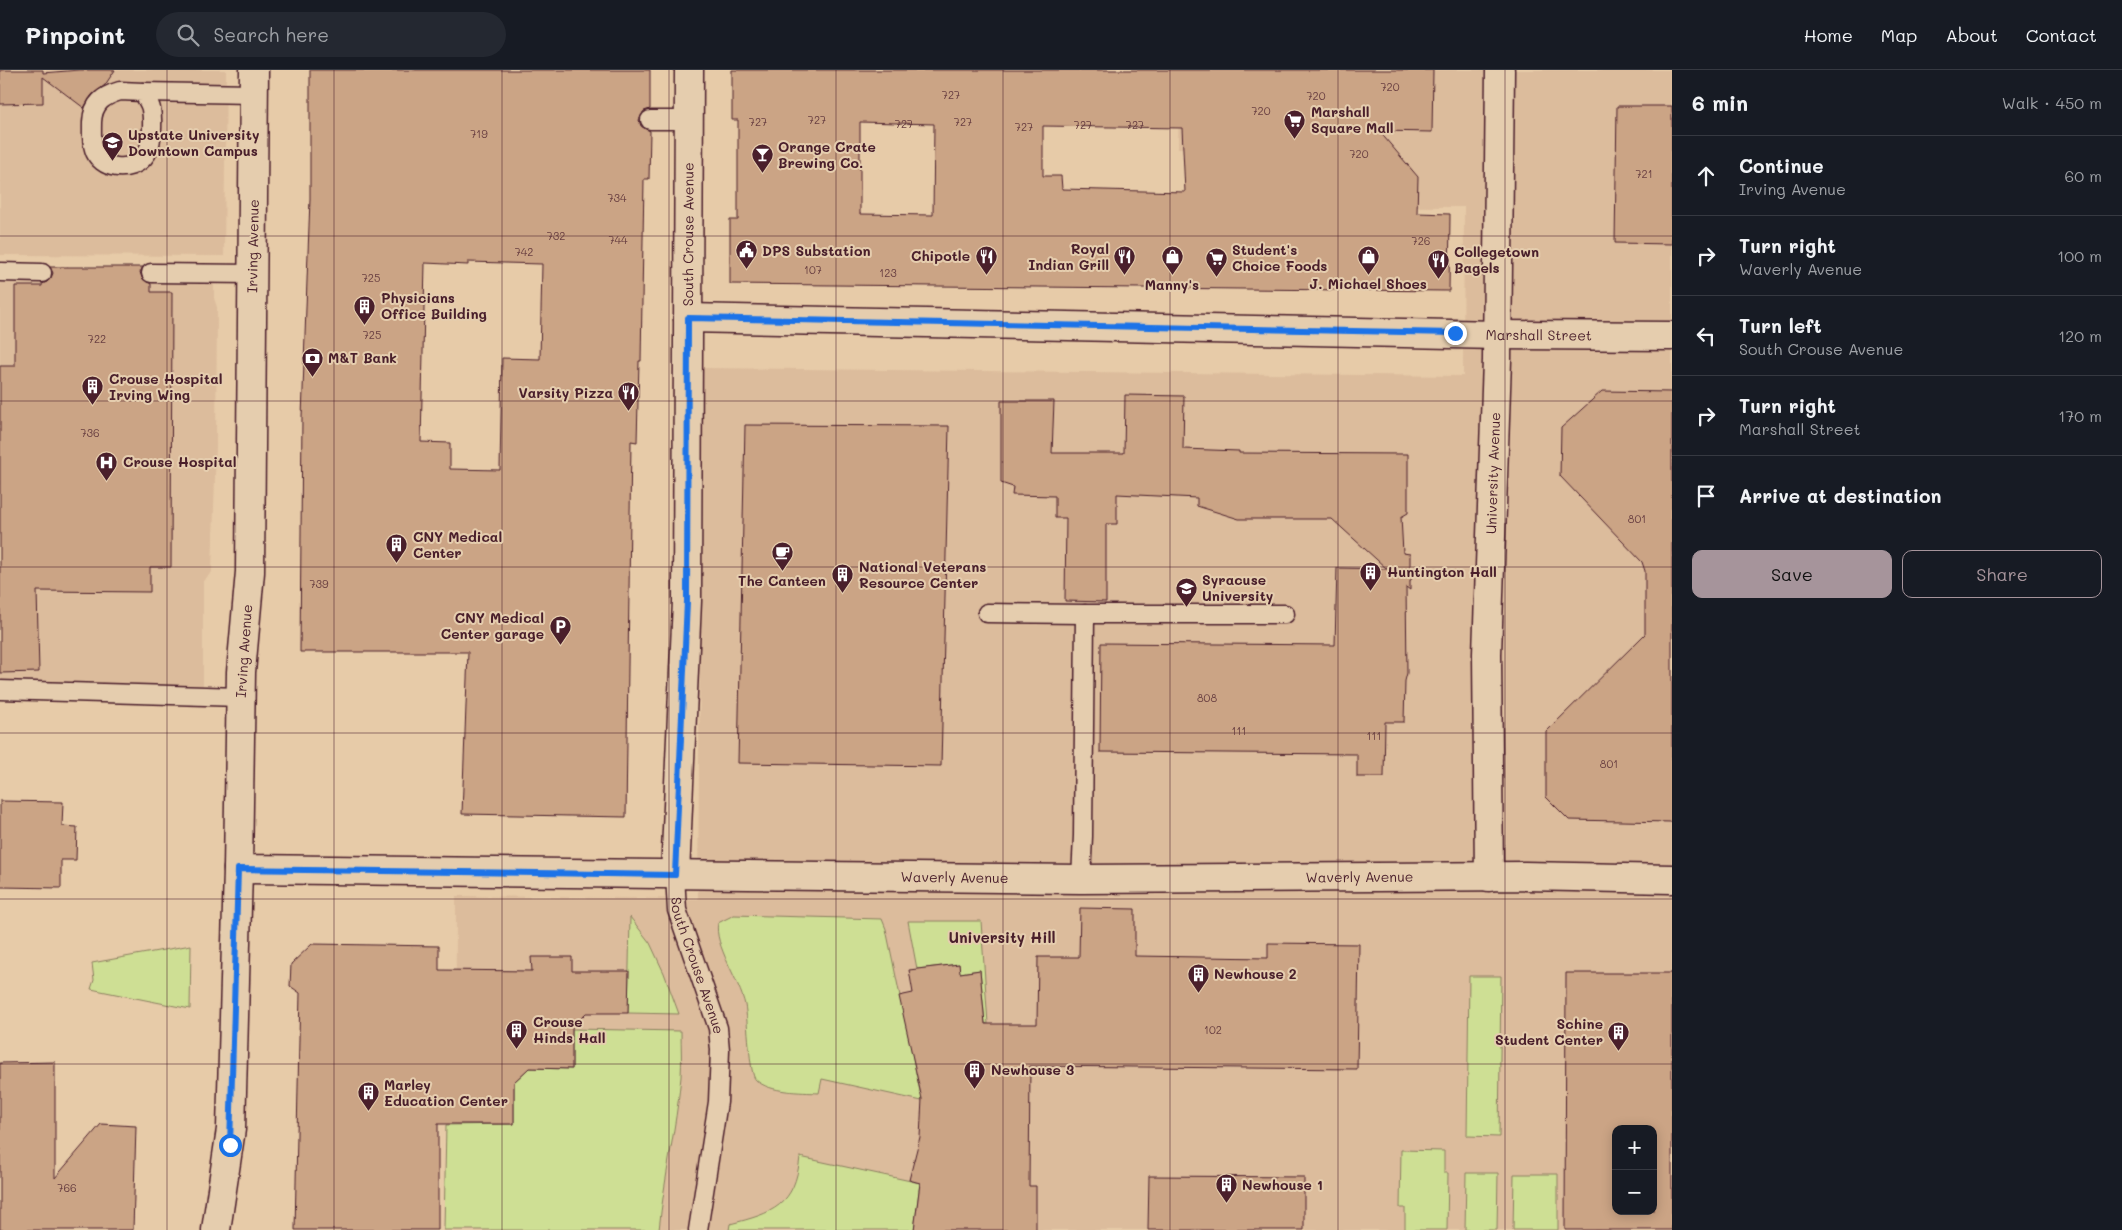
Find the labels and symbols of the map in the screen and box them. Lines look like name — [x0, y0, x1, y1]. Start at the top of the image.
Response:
house number: 720 — [1380, 79, 1400, 94]
house number: 727 — [942, 87, 960, 102]
house number: 720 — [1306, 88, 1326, 103]
place label: Marshall Square Mall — [1311, 102, 1394, 137]
house number: 720 — [1251, 103, 1271, 118]
supermarket icon: Marshall Square Mall — [1283, 108, 1307, 139]
house number: 727 — [808, 112, 826, 127]
house number: 727 — [749, 114, 767, 129]
house number: 727 — [954, 114, 972, 129]
house number: 727 — [895, 116, 913, 131]
house number: 727 — [1074, 117, 1092, 132]
house number: 727 — [1126, 117, 1144, 132]
house number: 727 — [1015, 119, 1033, 134]
place label: Upstate University Downtown Campus — [128, 125, 260, 160]
house number: 719 — [470, 126, 488, 141]
school or university icon: Upstate University Downtown Campus — [100, 131, 124, 162]
place label: Orange Crate Brewing Co. — [778, 137, 876, 172]
bar icon: Orange Crate Brewing Co. — [750, 143, 774, 174]
house number: 720 — [1349, 146, 1369, 161]
street label: South Crouse Avenue — [678, 162, 698, 306]
house number: 721 — [1635, 166, 1653, 181]
house number: 734 — [607, 190, 627, 205]
street label: Irving Avenue — [242, 199, 263, 293]
house number: 732 — [547, 228, 565, 243]
house number: 744 — [608, 232, 628, 247]
house number: 726 — [1412, 233, 1430, 248]
public building icon: DPS Substation — [734, 239, 758, 270]
place label: Royal Indian Grill — [1028, 239, 1109, 274]
place label: Student's Choice Foods — [1232, 240, 1327, 275]
place label: DPS Substation — [762, 241, 870, 260]
place label: Collegetown Bagels — [1454, 242, 1539, 277]
house number: 742 — [515, 244, 533, 259]
restaurant icon: Chipotle — [974, 244, 998, 275]
shop icon: J. Michael Shoes — [1356, 244, 1380, 275]
restaurant icon: Royal Indian Grill — [1113, 245, 1137, 276]
shop icon: Manny's — [1160, 245, 1184, 276]
place label: Chipotle — [911, 246, 970, 265]
supermarket icon: Student's Choice Foods — [1204, 246, 1228, 277]
restaurant icon: Collegetown Bagels — [1426, 248, 1450, 279]
house number: 107 — [804, 262, 822, 277]
house number: 123 — [879, 265, 897, 280]
house number: 725 — [362, 270, 380, 285]
place label: J. Michael Shoes — [1309, 274, 1427, 293]
place label: Manny's — [1145, 275, 1199, 294]
place label: Physicians Office Building — [381, 288, 487, 323]
building icon: Physicians Office Building — [353, 294, 377, 325]
route end — [1444, 322, 1467, 345]
street label: Marshall Street — [1485, 325, 1592, 345]
house number: 725 — [363, 327, 381, 342]
house number: 722 — [88, 331, 106, 346]
bank icon: M&T Bank — [300, 346, 324, 377]
place label: M&T Bank — [328, 348, 397, 367]
place label: Crouse Hospital Irving Wing — [109, 369, 223, 404]
building icon: Crouse Hospital Irving Wing — [81, 375, 105, 406]
restaurant icon: Varsity Pizza — [617, 381, 641, 412]
place label: Varsity Pizza — [519, 383, 613, 402]
street label: University Avenue — [1481, 412, 1504, 534]
house number: 736 — [80, 425, 100, 440]
hospital icon: Crouse Hospital — [95, 450, 119, 481]
place label: Crouse Hospital — [123, 452, 237, 471]
house number: 801 — [1628, 511, 1646, 526]
place label: CNY Medical Center — [413, 527, 502, 562]
building icon: CNY Medical Center — [385, 533, 409, 564]
cafe icon: The Canteen — [770, 541, 794, 572]
place label: National Veterans Resource Center — [859, 557, 986, 592]
building icon: Huntington Hall — [1359, 560, 1383, 591]
place label: Huntington Hall — [1387, 562, 1497, 581]
building icon: National Veterans Resource Center — [831, 563, 855, 594]
place label: Syracuse University — [1202, 570, 1274, 605]
place label: The Canteen — [738, 571, 826, 590]
house number: 739 — [309, 576, 329, 591]
school or university icon: Syracuse University — [1174, 576, 1198, 607]
street label: Irving Avenue — [231, 604, 256, 698]
place label: CNY Medical Center garage — [441, 608, 544, 643]
parking icon: CNY Medical Center garage — [548, 614, 572, 645]
house number: 808 — [1197, 690, 1217, 705]
house number: 111 — [1232, 723, 1246, 738]
house number: 111 — [1367, 728, 1381, 743]
house number: 801 — [1600, 756, 1618, 771]
street label: Waverly Avenue — [900, 867, 1009, 887]
street label: Waverly Avenue — [1305, 867, 1414, 886]
street label: South Crouse Avenue — [667, 896, 729, 1035]
district label: University Hill — [948, 927, 1056, 947]
building icon: Newhouse 2 — [1186, 962, 1210, 993]
place label: Newhouse 2 — [1214, 964, 1297, 983]
place label: Crouse Hinds Hall — [533, 1012, 605, 1047]
place label: Schine Student Center — [1495, 1014, 1603, 1049]
building icon: Crouse Hinds Hall — [505, 1018, 529, 1049]
building icon: Schine Student Center — [1607, 1020, 1631, 1051]
house number: 102 — [1204, 1022, 1222, 1037]
building icon: Newhouse 3 — [963, 1058, 987, 1089]
place label: Newhouse 3 — [991, 1060, 1074, 1079]
place label: Marley Education Center — [384, 1075, 508, 1110]
building icon: Marley Education Center — [356, 1081, 380, 1112]
route start — [219, 1134, 242, 1157]
building icon: Newhouse 1 — [1214, 1173, 1238, 1204]
place label: Newhouse 1 — [1242, 1175, 1323, 1194]
house number: 766 — [57, 1180, 77, 1195]

